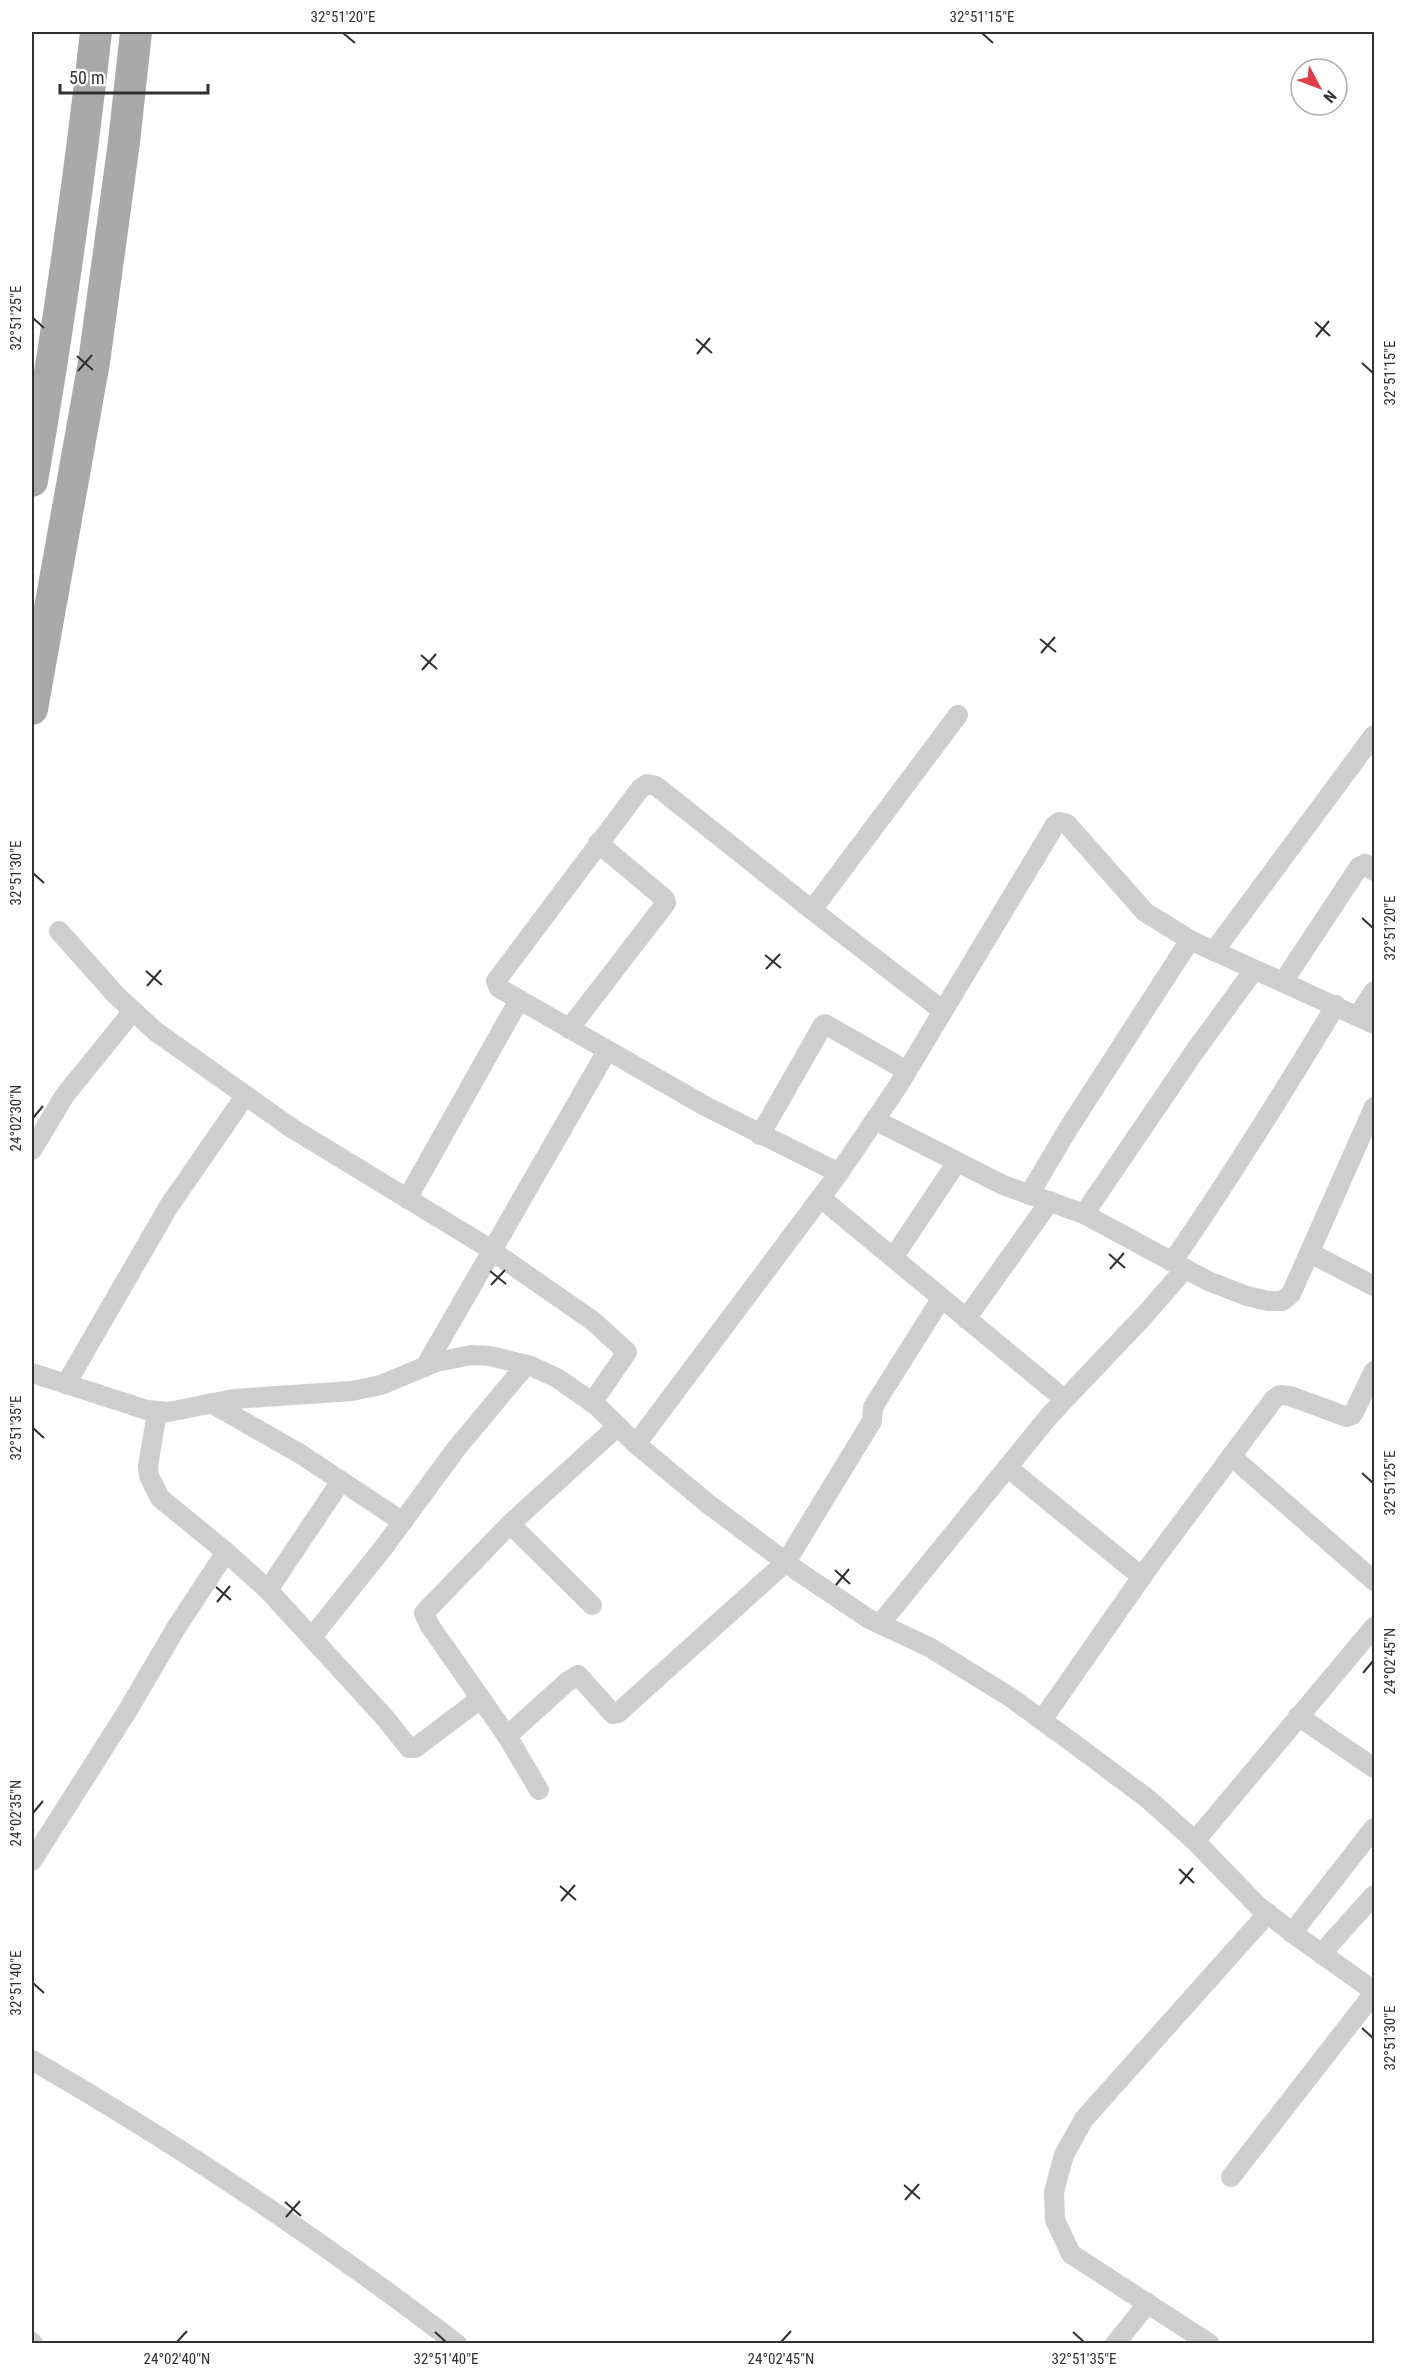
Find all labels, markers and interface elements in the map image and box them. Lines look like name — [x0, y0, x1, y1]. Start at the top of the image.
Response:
text: 32°51'20"E — [311, 8, 375, 26]
text: 32°51'15"E — [950, 8, 1014, 26]
scale bar — [60, 57, 208, 95]
north arrow — [1289, 57, 1349, 117]
text: 50 m — [69, 67, 104, 88]
text: N — [1320, 87, 1340, 106]
text: 32°51'25"E — [7, 286, 25, 350]
text: 32°51'15"E — [1381, 341, 1399, 405]
text: 32°51'30"E — [7, 841, 25, 905]
text: 32°51'20"E — [1381, 896, 1399, 960]
text: 24°02'30"N — [7, 1085, 25, 1151]
text: 32°51'35"E — [7, 1396, 25, 1460]
text: 32°51'25"E — [1381, 1451, 1399, 1515]
text: 24°02'45"N — [1381, 1628, 1399, 1694]
text: 24°02'35"N — [7, 1780, 25, 1846]
text: 32°51'40"E — [7, 1951, 25, 2015]
text: 32°51'30"E — [1381, 2006, 1399, 2070]
text: 24°02'40"N — [144, 2350, 210, 2368]
text: 32°51'40"E — [414, 2350, 478, 2368]
text: 24°02'45"N — [748, 2350, 814, 2368]
text: 32°51'35"E — [1052, 2350, 1116, 2368]

